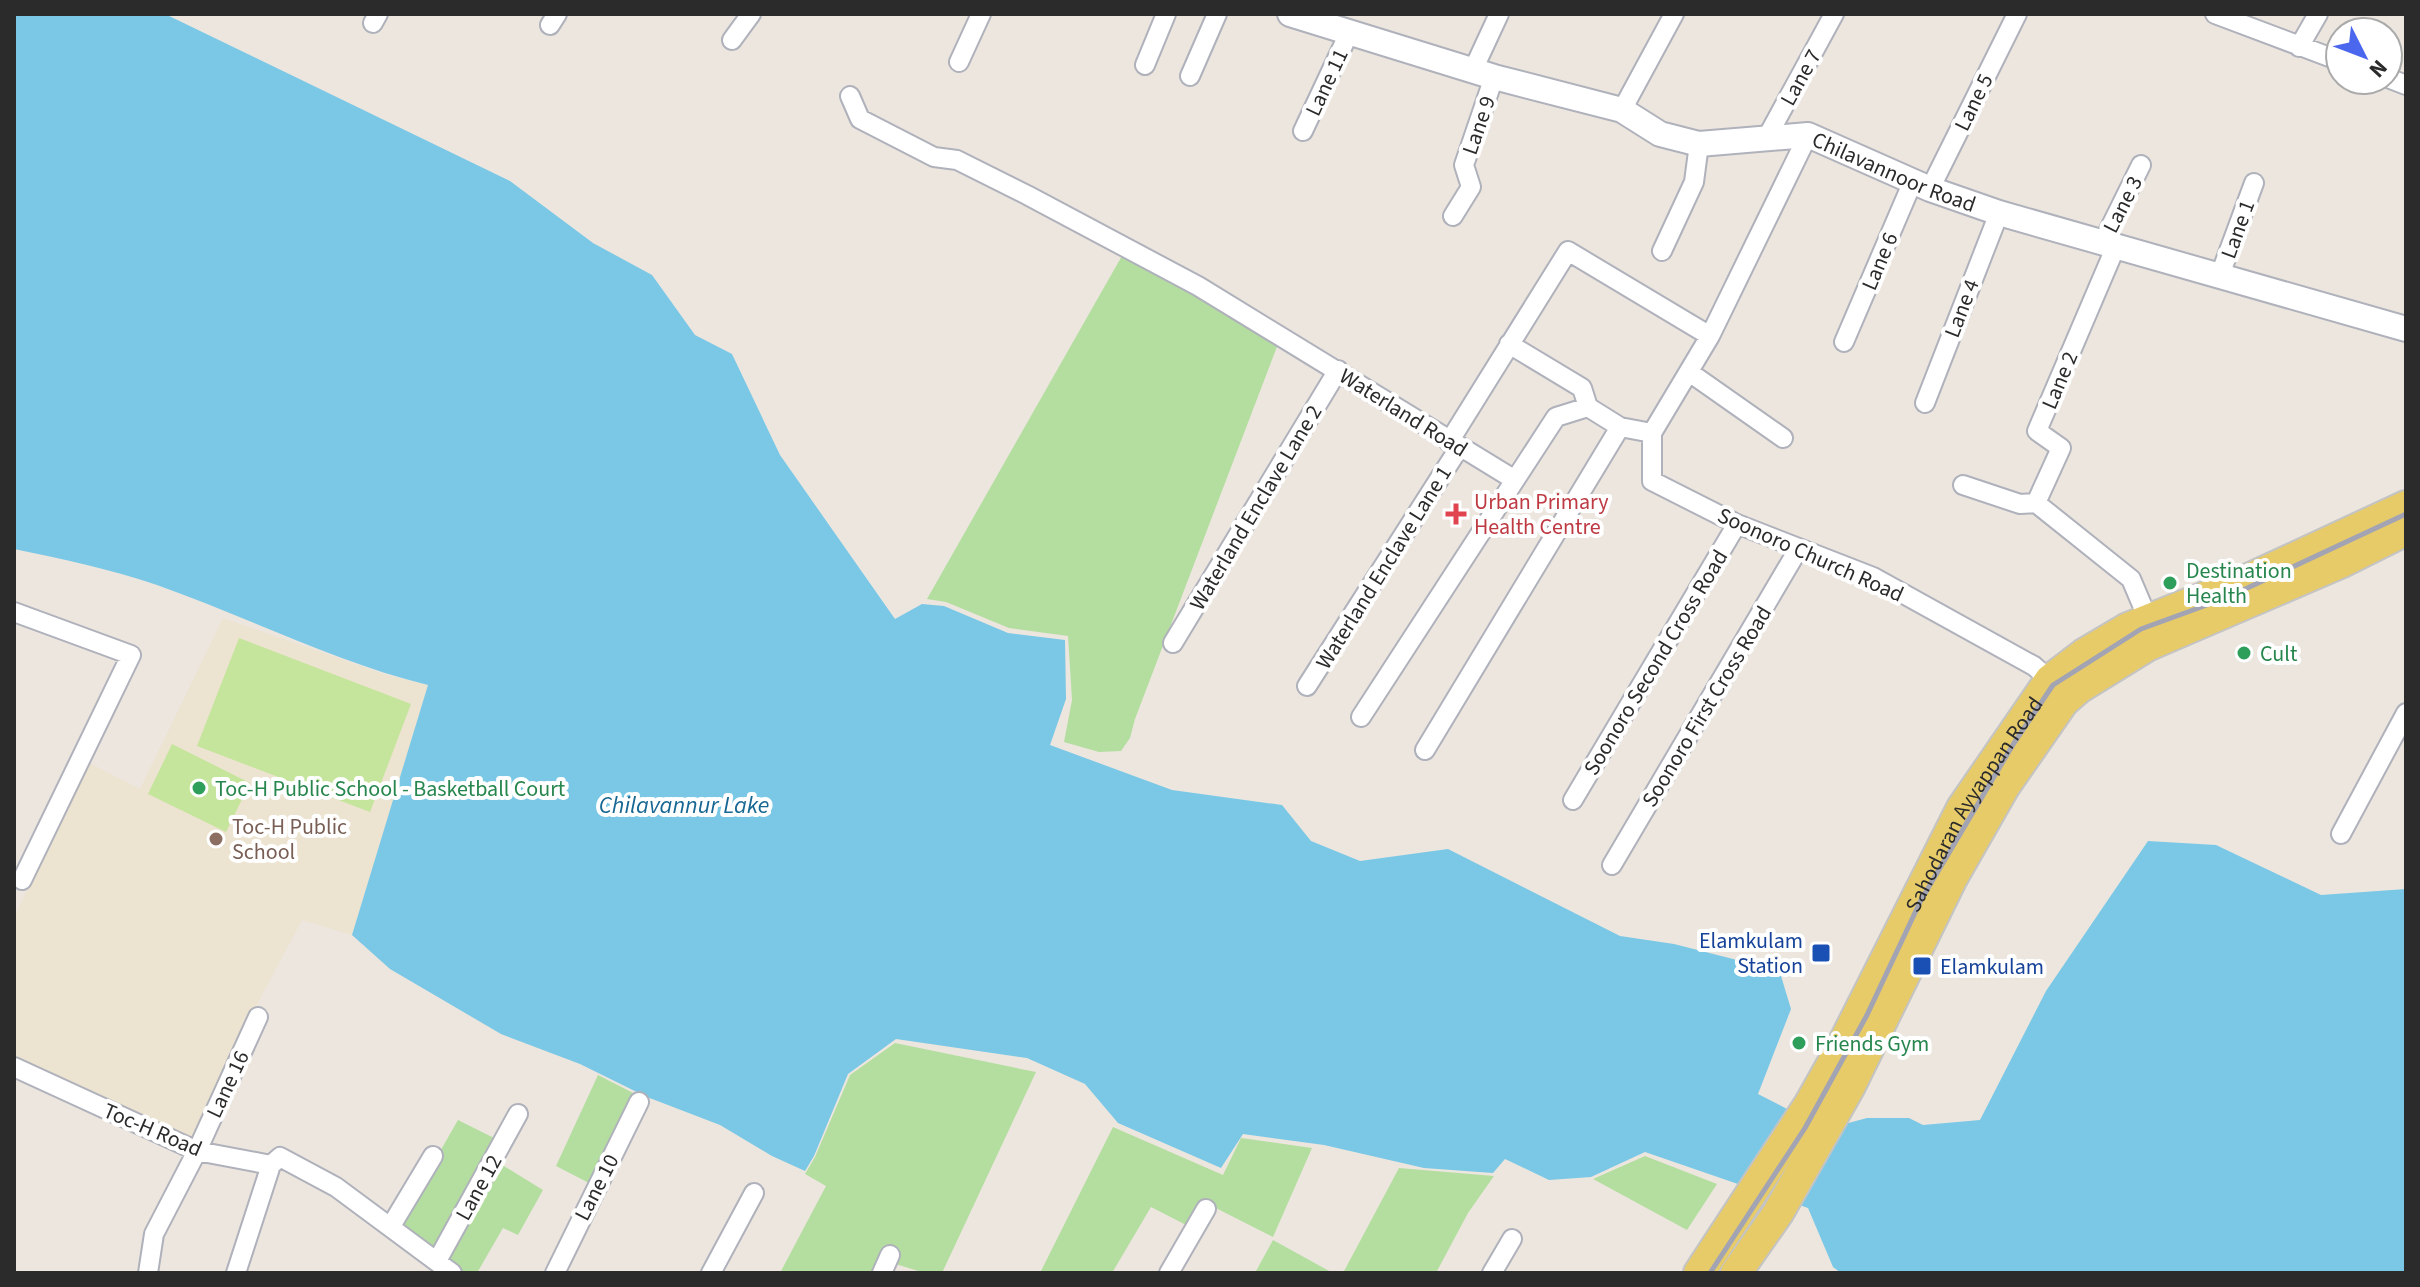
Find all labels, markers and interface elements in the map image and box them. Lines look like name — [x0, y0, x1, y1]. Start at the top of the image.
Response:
north arrow — [2324, 16, 2404, 96]
street label: Lane 11 — [1297, 43, 1356, 121]
street label: Lane 7 — [1772, 43, 1829, 112]
text: N — [2361, 53, 2395, 85]
street label: Lane 5 — [1946, 68, 2001, 136]
street label: Lane 9 — [1454, 92, 1504, 159]
street label: Chilavannoor Road — [1807, 124, 1980, 221]
street label: Lane 3 — [2095, 170, 2151, 238]
street label: Lane 1 — [2213, 196, 2263, 263]
street label: Lane 6 — [1853, 227, 1906, 295]
street label: Lane 4 — [1936, 275, 1988, 342]
street label: Lane 2 — [2033, 346, 2086, 414]
street label: Waterland Road — [1333, 361, 1474, 465]
street label: Waterland Enclave Lane 2 — [1182, 399, 1330, 616]
street label: Waterland Enclave Lane 1 — [1308, 460, 1460, 676]
place label: Urban Primary Health Centre — [1474, 486, 1609, 543]
street label: Soonoro Church Road — [1712, 499, 1909, 610]
marker: Urban Primary Health Centre — [1445, 503, 1467, 525]
street label: Soonoro Second Cross Road — [1576, 544, 1736, 781]
place label: Destination Health — [2186, 555, 2292, 612]
marker: Destination Health — [2161, 574, 2179, 592]
street label: Soonoro First Cross Road — [1634, 600, 1780, 813]
place label: Cult — [2260, 638, 2298, 670]
marker: Cult — [2235, 644, 2253, 662]
street label: Sahodaran Ayyappan Road — [1897, 690, 2051, 918]
place label: Toc-H Public School - Basketball Court — [215, 773, 566, 805]
marker: Toc-H Public School - Basketball Court — [190, 779, 208, 797]
water label: Chilavannur Lake — [599, 788, 769, 823]
place label: Toc-H Public School — [232, 811, 347, 868]
marker: Toc-H Public School — [207, 830, 225, 848]
place label: Elamkulam Station — [1699, 925, 1803, 982]
marker: Elamkulam Station — [1810, 942, 1832, 964]
place label: Elamkulam — [1940, 951, 2044, 983]
marker: Elamkulam — [1911, 955, 1933, 977]
place label: Friends Gym — [1815, 1028, 1929, 1060]
marker: Friends Gym — [1790, 1034, 1808, 1052]
street label: Lane 16 — [198, 1045, 257, 1123]
street label: Toc-H Road — [98, 1095, 207, 1165]
street label: Lane 12 — [448, 1149, 510, 1226]
street label: Lane 10 — [567, 1149, 627, 1226]

